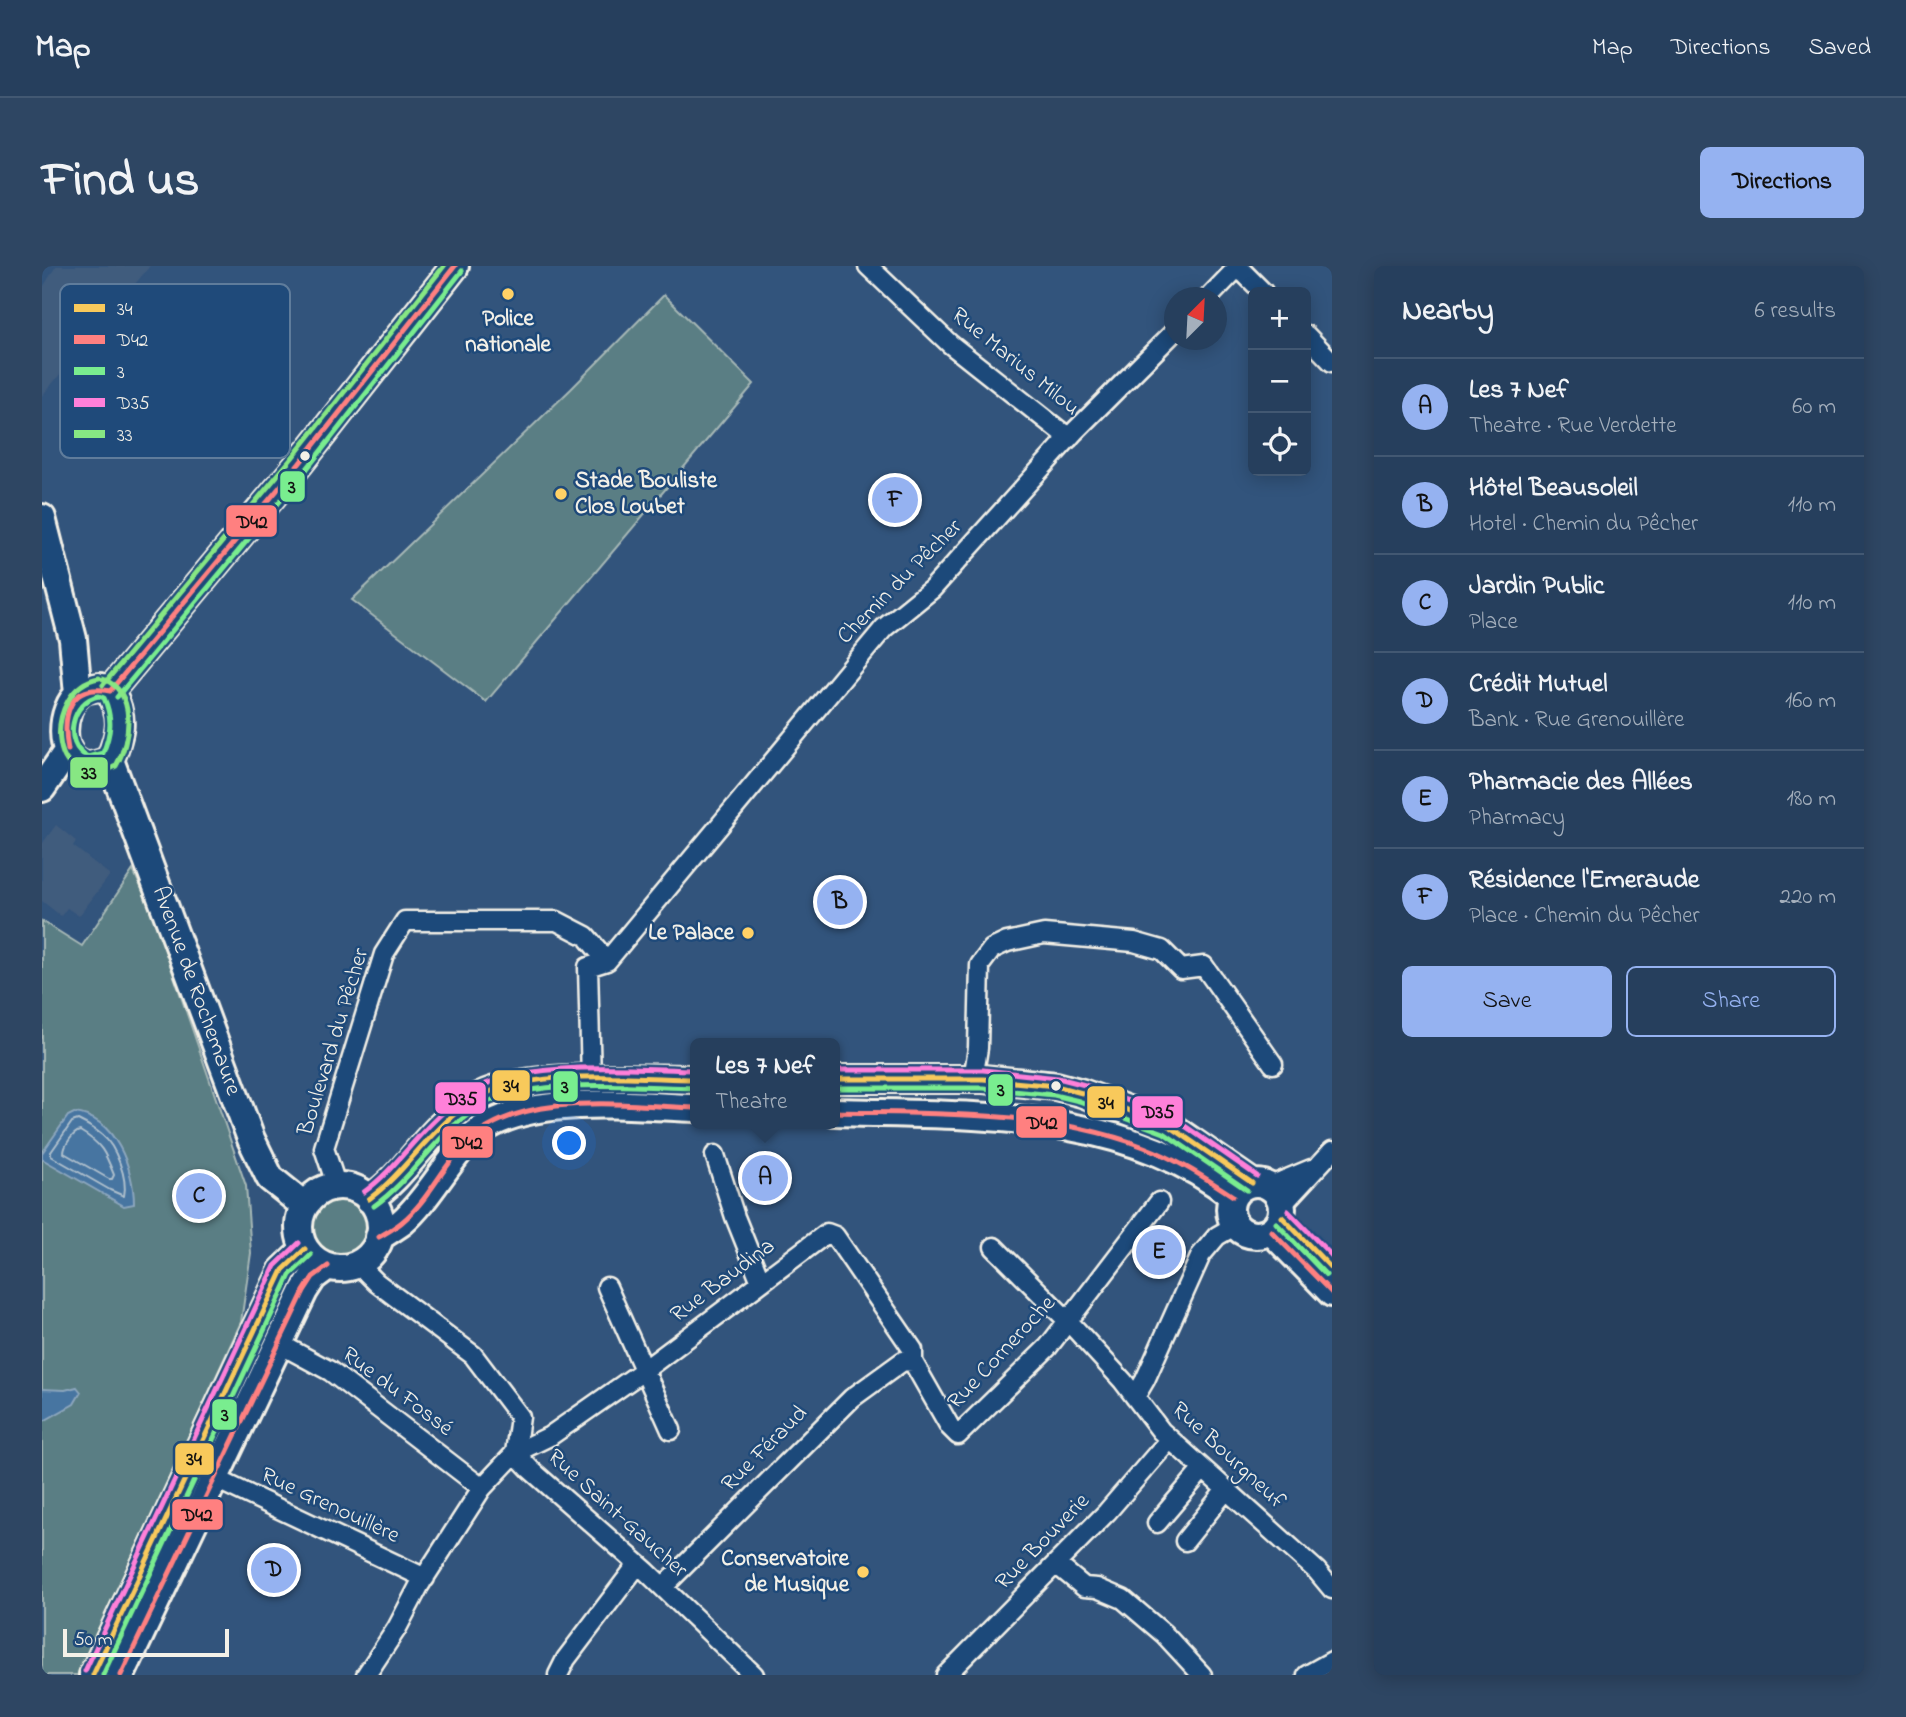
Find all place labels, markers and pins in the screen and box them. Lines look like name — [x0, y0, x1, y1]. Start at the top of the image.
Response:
marker: Police nationale — [500, 286, 516, 302]
place label: Police nationale — [465, 303, 551, 362]
unlabelled marker — [298, 449, 312, 463]
place label: Stade Bouliste Clos Loubet — [575, 465, 718, 524]
pin: F — [872, 474, 918, 526]
marker: Stade Bouliste Clos Loubet — [553, 486, 569, 502]
pin: B — [817, 876, 863, 928]
place label: Le Palace — [648, 917, 735, 950]
marker: Le Palace — [740, 925, 756, 941]
unlabelled marker — [1049, 1079, 1063, 1093]
pin: A — [742, 1152, 788, 1204]
pin: C — [176, 1170, 222, 1222]
pin: E — [1136, 1226, 1182, 1278]
place label: Conservatoire de Musique — [721, 1543, 850, 1602]
pin: D — [251, 1544, 297, 1596]
marker: Conservatoire de Musique — [855, 1564, 871, 1580]

